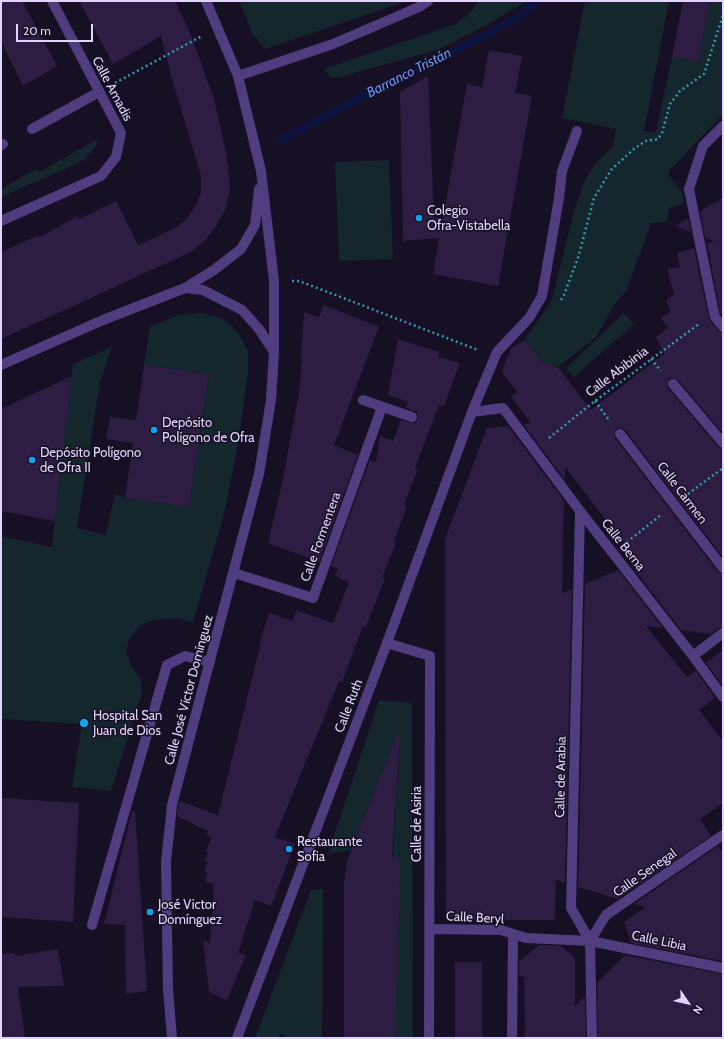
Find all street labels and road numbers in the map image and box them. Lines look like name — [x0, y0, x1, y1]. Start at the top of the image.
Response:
street label: Calle Amadis — [88, 54, 136, 124]
street label: Calle Abibinia — [583, 343, 651, 401]
street label: Calle Carmen — [654, 459, 710, 527]
street label: Calle Formentera — [298, 490, 344, 584]
street label: Calle Berna — [598, 516, 648, 574]
street label: Calle José Víctor Domínguez — [161, 613, 217, 767]
street label: Calle Ruth — [332, 677, 366, 735]
street label: Calle de Arabia — [552, 736, 570, 818]
street label: Calle de Asiria — [409, 786, 425, 862]
street label: Calle Senegal — [610, 845, 680, 901]
street label: Calle Beryl — [446, 909, 504, 927]
street label: Calle Libia — [630, 928, 688, 954]

